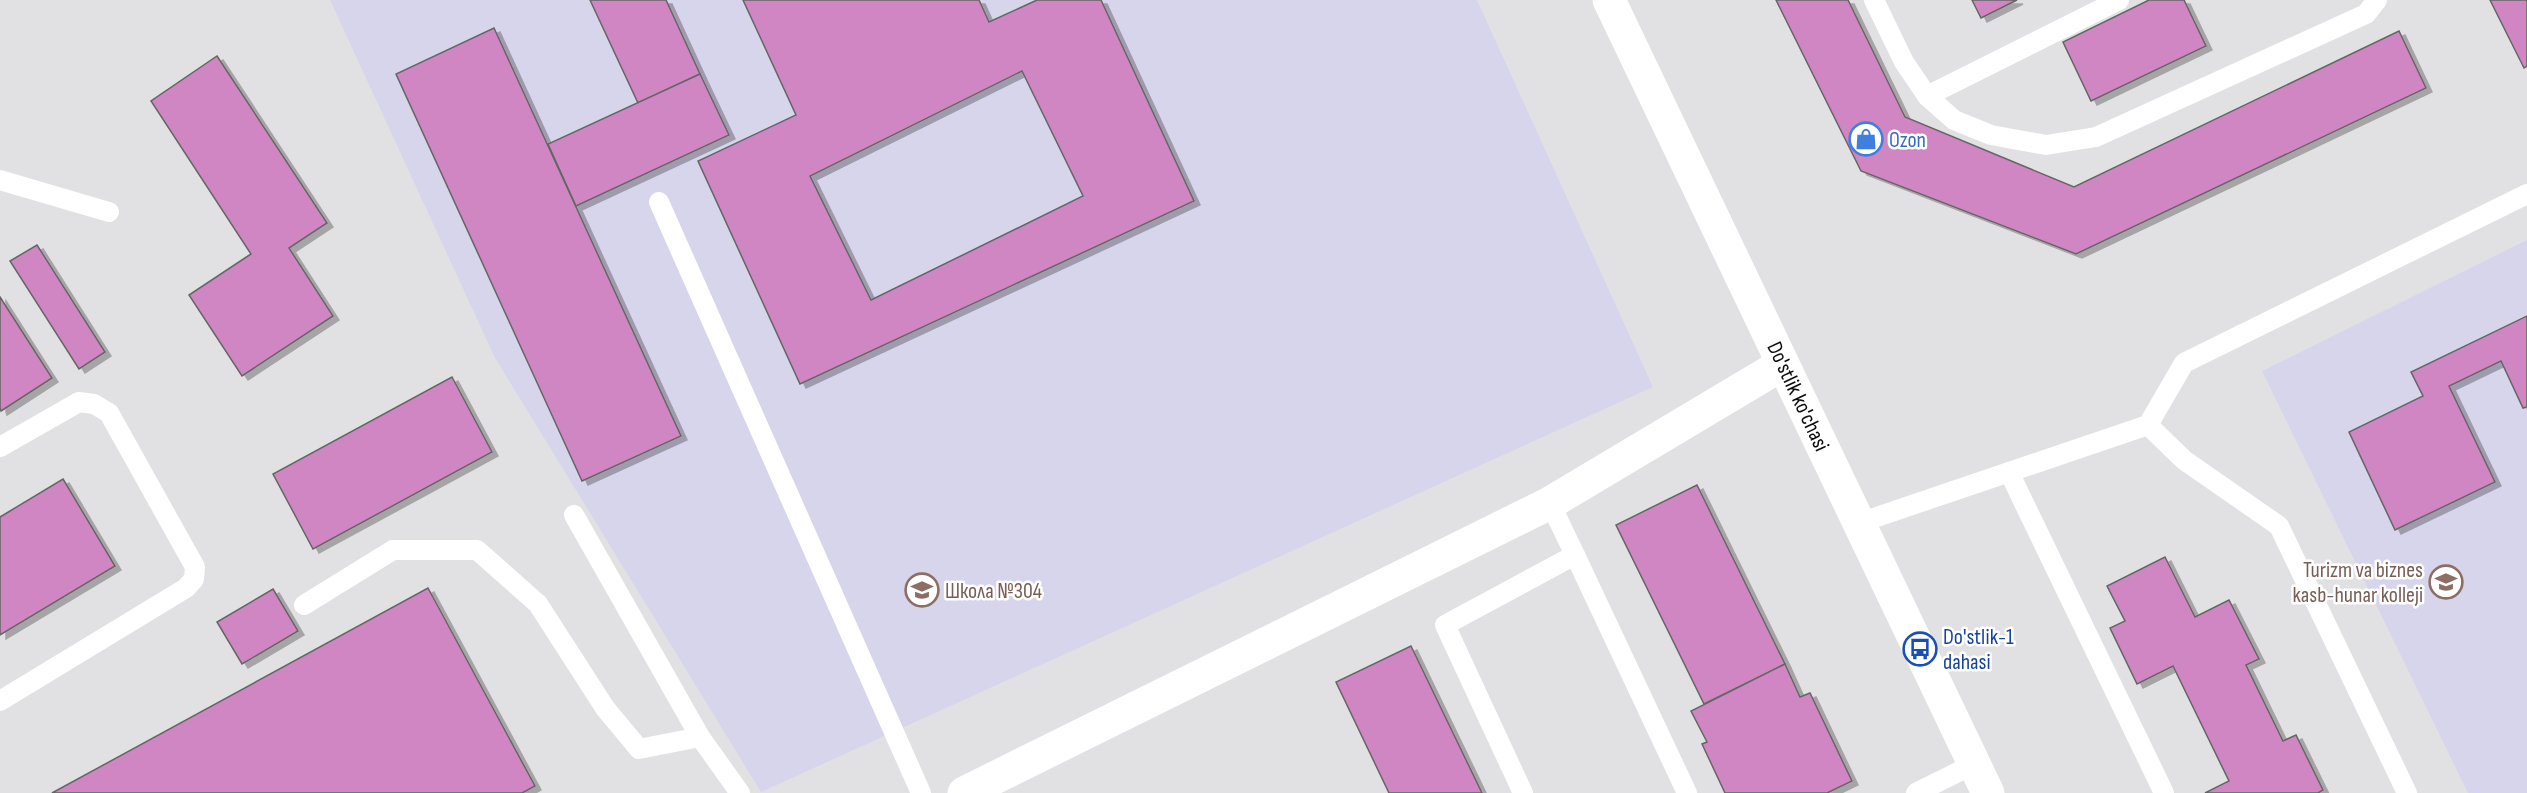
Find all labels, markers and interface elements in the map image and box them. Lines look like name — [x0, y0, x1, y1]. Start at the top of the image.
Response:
shop icon: Ozon — [1848, 121, 1884, 157]
place label: Ozon — [1889, 127, 1926, 154]
street label: Do'stlik ko'chasi — [1760, 338, 1835, 456]
place label: Turizm va biznes kasb-hunar kolleji — [2292, 557, 2423, 609]
school or university icon: Turizm va biznes kasb-hunar kolleji — [2428, 564, 2464, 600]
school or university icon: Школа №304 — [904, 572, 940, 608]
place label: Школа №304 — [945, 578, 1042, 605]
place label: Do'stlik-1 dahasi — [1943, 624, 2014, 676]
bus stop icon: Do'stlik-1 dahasi — [1902, 631, 1938, 667]

